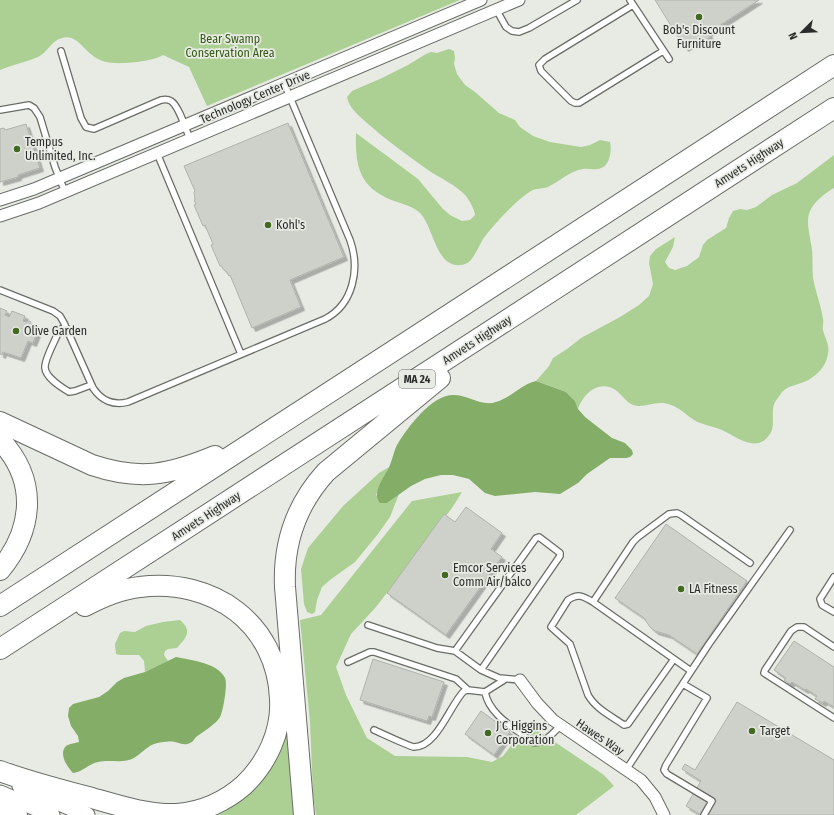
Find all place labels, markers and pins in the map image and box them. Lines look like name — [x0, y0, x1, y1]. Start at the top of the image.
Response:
marker: Bob's Discount Furniture — [694, 12, 704, 22]
place label: Bob's Discount Furniture — [663, 23, 735, 51]
place label: Tempus Unlimited, Inc. — [25, 135, 96, 163]
marker: Tempus Unlimited, Inc. — [12, 144, 22, 154]
place label: Kohl's — [276, 218, 305, 232]
marker: Kohl's — [263, 220, 273, 230]
place label: Olive Garden — [24, 324, 87, 338]
marker: Olive Garden — [11, 326, 21, 336]
place label: Emcor Services Comm Air/balco — [453, 561, 531, 589]
marker: Emcor Services Comm Air/balco — [440, 570, 450, 580]
place label: LA Fitness — [689, 582, 738, 596]
marker: LA Fitness — [676, 584, 686, 594]
place label: J C Higgins Corporation — [496, 719, 554, 747]
place label: Target — [760, 724, 790, 738]
marker: Target — [747, 726, 757, 736]
marker: J C Higgins Corporation — [483, 728, 493, 738]

